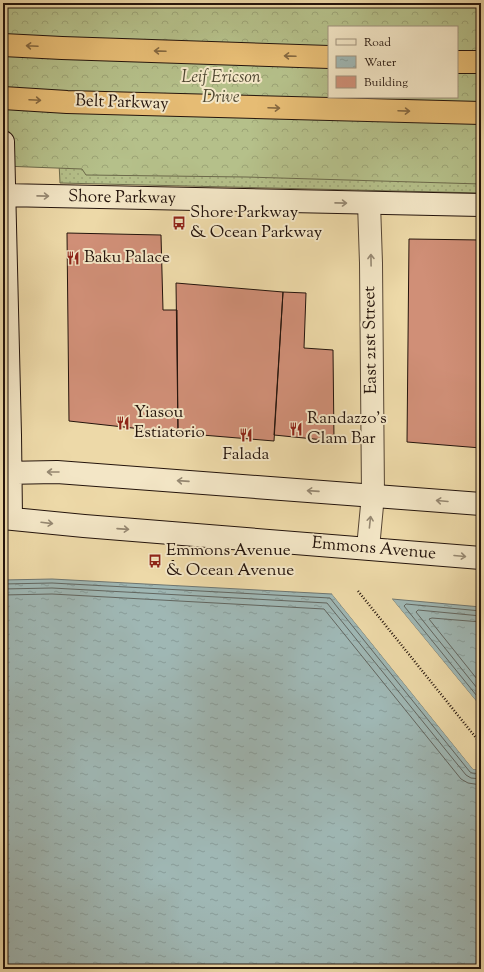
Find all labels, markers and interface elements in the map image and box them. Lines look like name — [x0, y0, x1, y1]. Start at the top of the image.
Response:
legend — [328, 26, 458, 98]
text: Road — [364, 34, 391, 52]
one-way arrow — [26, 43, 39, 50]
one-way arrow — [154, 48, 167, 55]
one-way arrow — [284, 52, 297, 60]
text: Water — [364, 54, 397, 72]
park label: Leif Ericson Drive — [181, 66, 261, 110]
text: Building — [364, 74, 408, 92]
street label: Belt Parkway — [75, 89, 170, 117]
one-way arrow — [28, 96, 41, 104]
one-way arrow — [267, 104, 280, 111]
one-way arrow — [397, 107, 410, 115]
street label: Shore Parkway — [68, 185, 177, 211]
one-way arrow — [36, 192, 49, 200]
one-way arrow — [334, 199, 347, 206]
place label: Shore Parkway & Ocean Parkway — [190, 201, 323, 245]
bus stop icon: Shore Parkway & Ocean Parkway — [171, 215, 187, 231]
place label: Baku Palace — [84, 246, 170, 270]
restaurant icon: Baku Palace — [65, 250, 81, 266]
one-way arrow — [367, 254, 375, 267]
street label: East 21st Street — [358, 286, 384, 394]
place label: Yiasou Estiatorio — [134, 401, 205, 445]
place label: Randazzo's Clam Bar — [307, 407, 387, 451]
restaurant icon: Yiasou Estiatorio — [115, 415, 131, 431]
restaurant icon: Randazzo's Clam Bar — [288, 421, 304, 437]
restaurant icon: Falada — [238, 427, 254, 443]
place label: Falada — [223, 443, 270, 467]
one-way arrow — [47, 468, 60, 476]
one-way arrow — [177, 477, 190, 484]
one-way arrow — [306, 487, 319, 494]
one-way arrow — [436, 497, 449, 504]
one-way arrow — [366, 516, 374, 529]
one-way arrow — [40, 519, 53, 526]
one-way arrow — [116, 526, 129, 533]
street label: Emmons Avenue — [311, 532, 437, 566]
place label: Emmons Avenue & Ocean Avenue — [166, 539, 294, 583]
one-way arrow — [453, 552, 466, 560]
bus stop icon: Emmons Avenue & Ocean Avenue — [147, 553, 163, 569]

